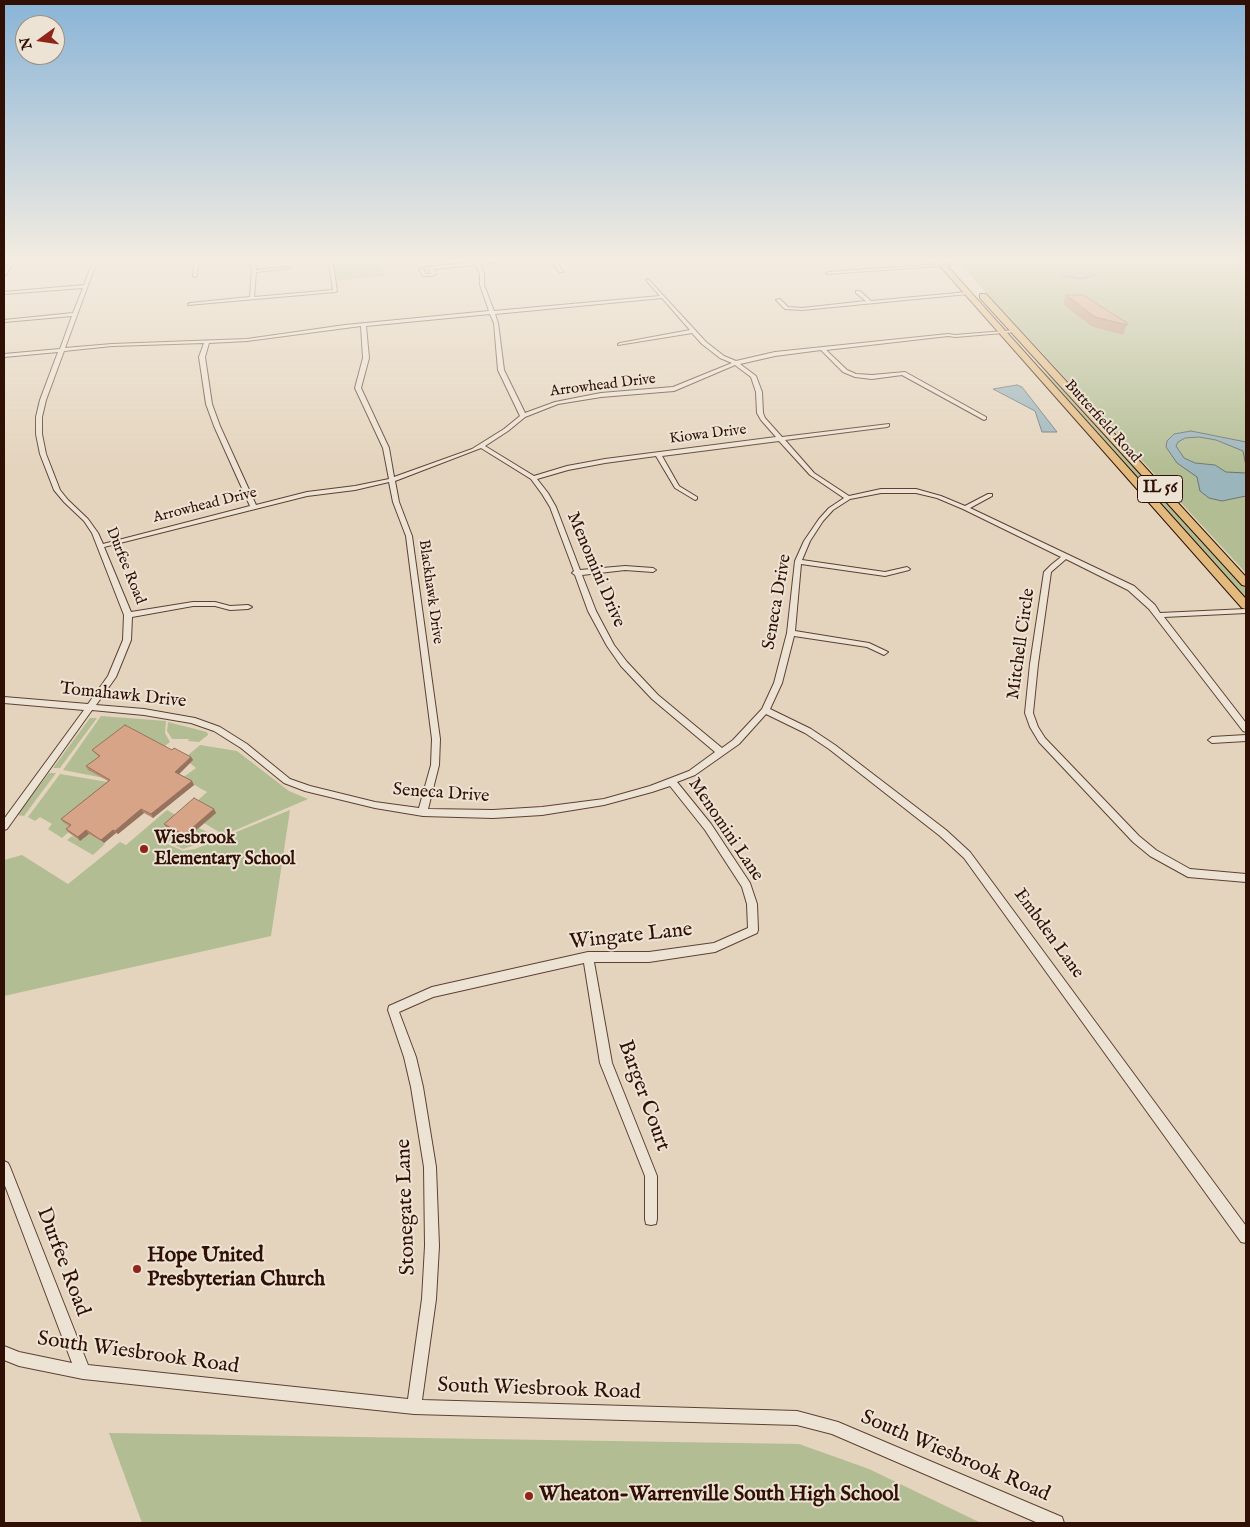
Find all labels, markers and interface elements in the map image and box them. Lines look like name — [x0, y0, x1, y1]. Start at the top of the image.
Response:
north arrow — [15, 15, 65, 65]
text: N — [16, 35, 37, 51]
street label: Arrowhead Drive — [549, 371, 657, 401]
street label: Butterfield Road — [1060, 377, 1144, 467]
street label: Kiowa Drive — [669, 421, 747, 449]
road number: IL 56 — [1138, 476, 1182, 502]
street label: Arrowhead Drive — [151, 484, 259, 528]
street label: Menomini Drive — [561, 509, 629, 631]
street label: Durfee Road — [101, 525, 149, 607]
street label: Blackhawk Drive — [414, 539, 446, 645]
street label: Seneca Drive — [759, 553, 797, 651]
street label: Mitchell Circle — [1003, 587, 1041, 701]
street label: Tomahawk Drive — [59, 679, 187, 713]
street label: Menomini Lane — [683, 774, 767, 886]
street label: Seneca Drive — [392, 780, 490, 808]
place label: Wiesbrook Elementary School — [154, 828, 295, 871]
marker: Wiesbrook Elementary School — [138, 843, 150, 855]
street label: Embden Lane — [1008, 885, 1088, 983]
street label: Wingate Lane — [568, 918, 694, 956]
street label: Barger Court — [611, 1037, 675, 1155]
street label: Stonegate Lane — [392, 1138, 422, 1276]
street label: Durfee Road — [30, 1204, 94, 1320]
place label: Hope United Presbyterian Church — [147, 1244, 325, 1294]
marker: Hope United Presbyterian Church — [131, 1263, 143, 1275]
street label: South Wiesbrook Road — [36, 1327, 240, 1381]
street label: South Wiesbrook Road — [437, 1374, 641, 1406]
street label: South Wiesbrook Road — [857, 1406, 1053, 1508]
place label: Wheaton-Warrenville South High School — [539, 1483, 899, 1509]
marker: Wheaton-Warrenville South High School — [523, 1490, 535, 1502]

